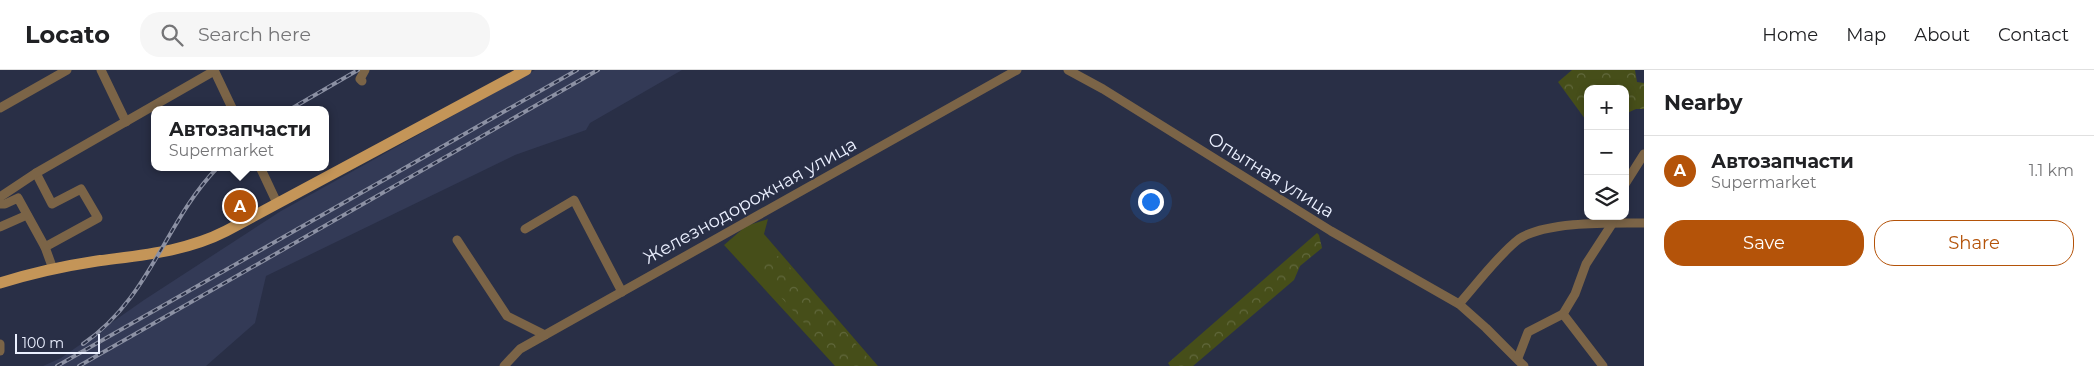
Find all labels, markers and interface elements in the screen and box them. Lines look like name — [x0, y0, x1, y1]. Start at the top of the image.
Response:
search box — [140, 12, 490, 57]
text: Locato — [25, 20, 110, 49]
icon: search — [158, 21, 186, 49]
text: Search here — [198, 23, 311, 46]
text: Home — [1762, 24, 1818, 46]
text: Map — [1846, 24, 1886, 46]
text: About — [1914, 24, 1970, 46]
text: Contact — [1998, 24, 2069, 46]
map controls — [1584, 85, 1629, 220]
button: + — [1584, 85, 1629, 130]
text: Nearby — [1664, 90, 1743, 115]
popup — [151, 106, 329, 171]
text: Автозапчасти — [169, 118, 311, 141]
street label: Опытная улица — [1204, 127, 1338, 223]
button: − — [1584, 130, 1629, 175]
street label: Железнодорожная улица — [640, 133, 860, 269]
text: Supermarket — [169, 141, 274, 160]
text: Автозапчасти — [1711, 150, 1854, 173]
text: A — [1674, 161, 1686, 180]
text: 1.1 km — [2029, 161, 2074, 180]
text: Supermarket — [1711, 173, 1817, 192]
button: layers — [1584, 175, 1629, 220]
pin: A — [224, 187, 256, 225]
your location — [1138, 189, 1164, 215]
button: Save — [1664, 220, 1864, 266]
button: Share — [1874, 220, 2074, 266]
scale bar — [15, 331, 100, 354]
text: 100 m — [22, 334, 64, 352]

